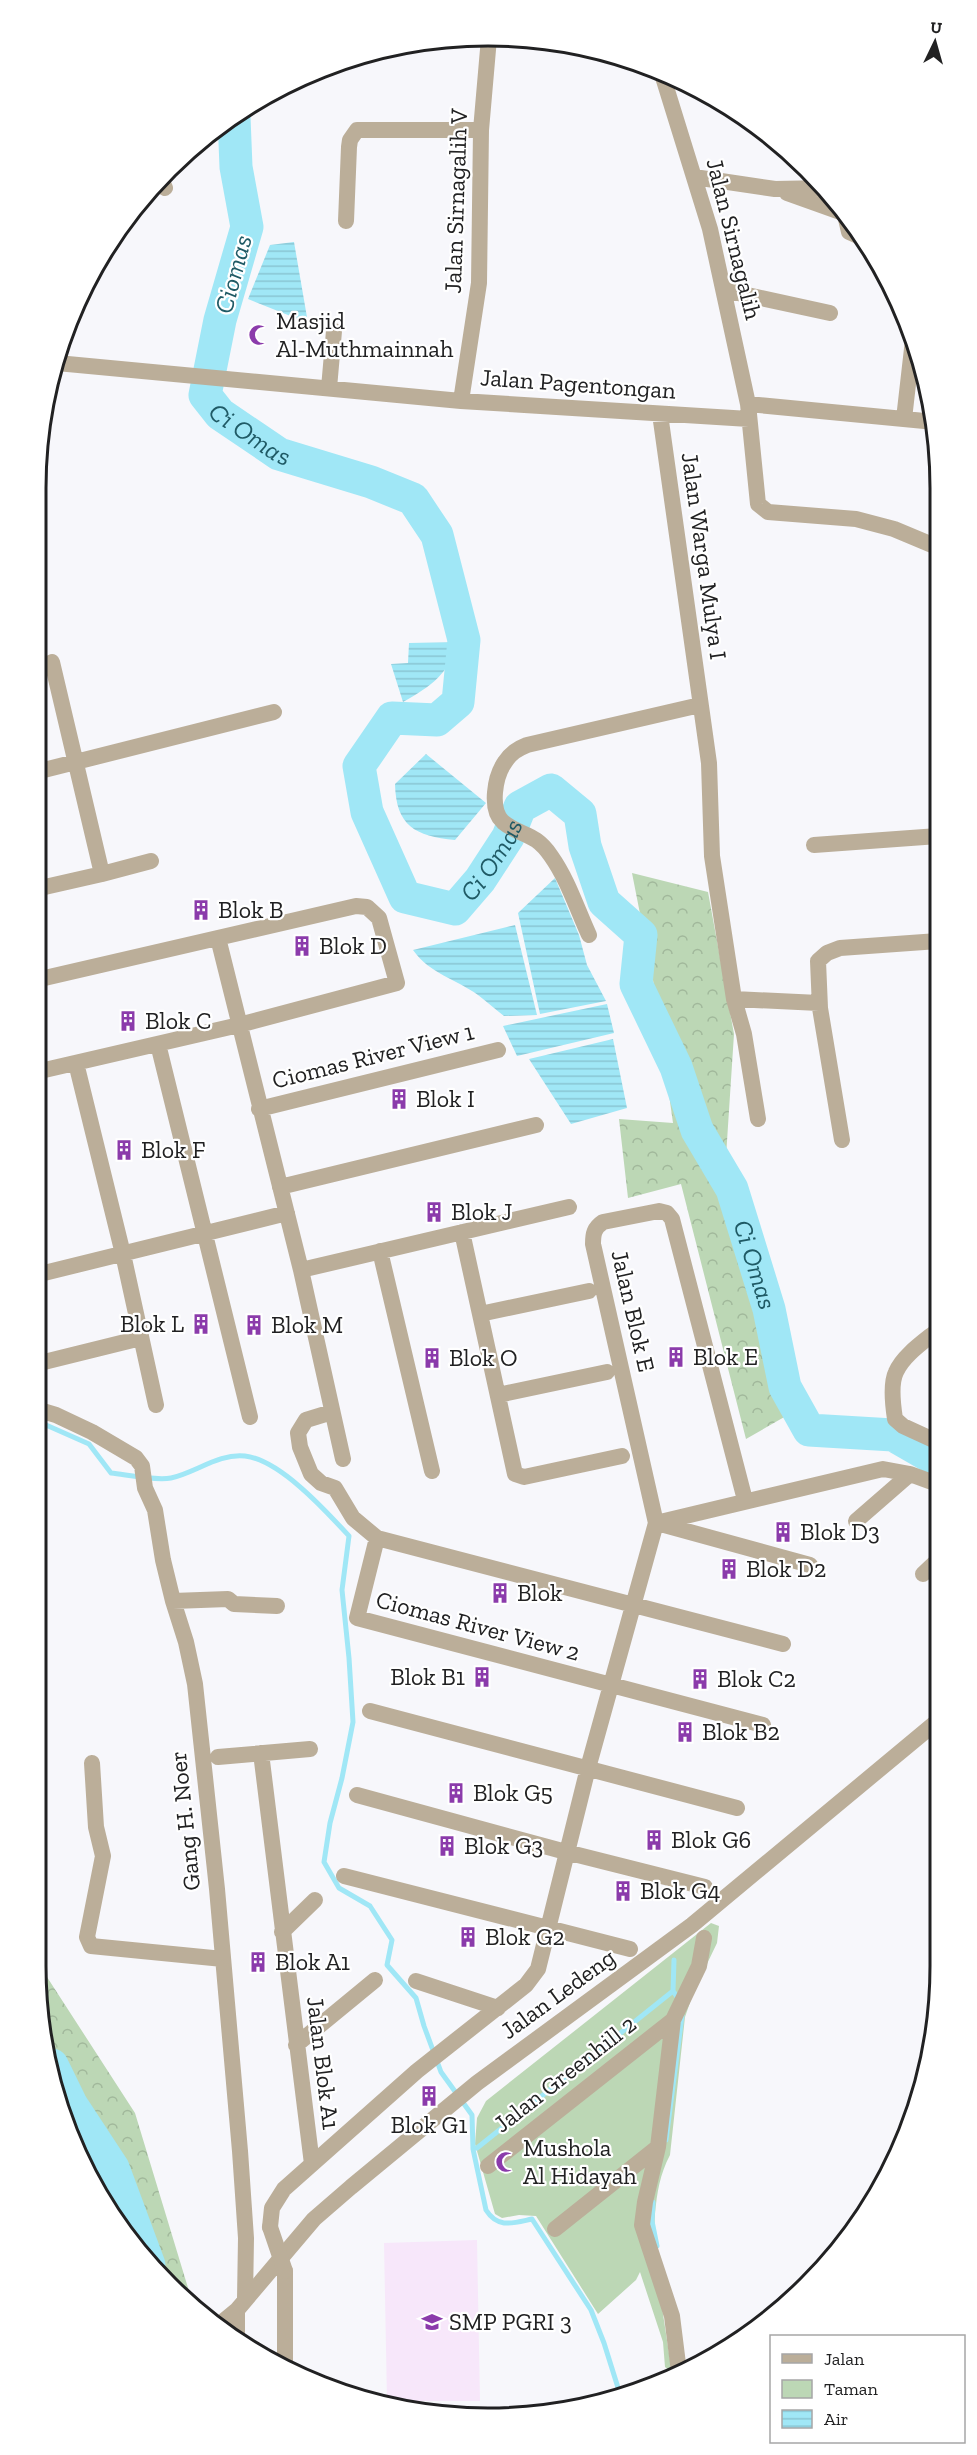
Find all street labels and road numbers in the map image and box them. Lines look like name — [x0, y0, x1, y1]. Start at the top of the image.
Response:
street label: Jalan Sirnagalih V — [438, 107, 473, 294]
street label: Jalan Sirnagalih — [700, 155, 769, 323]
street label: Jalan Pagentongan — [479, 362, 677, 405]
street label: Jalan Warga Mulya I — [676, 451, 733, 661]
street label: Ciomas River View 1 — [269, 1016, 477, 1095]
street label: Jalan Blok E — [605, 1247, 662, 1375]
street label: Ciomas River View 2 — [373, 1584, 583, 1667]
street label: Gang H. Noer — [163, 1750, 206, 1892]
street label: Jalan Ledeng — [495, 1942, 621, 2045]
street label: Jalan Blok A1 — [301, 1995, 346, 2131]
street label: Jalan Greenhill 2 — [488, 2009, 642, 2138]

